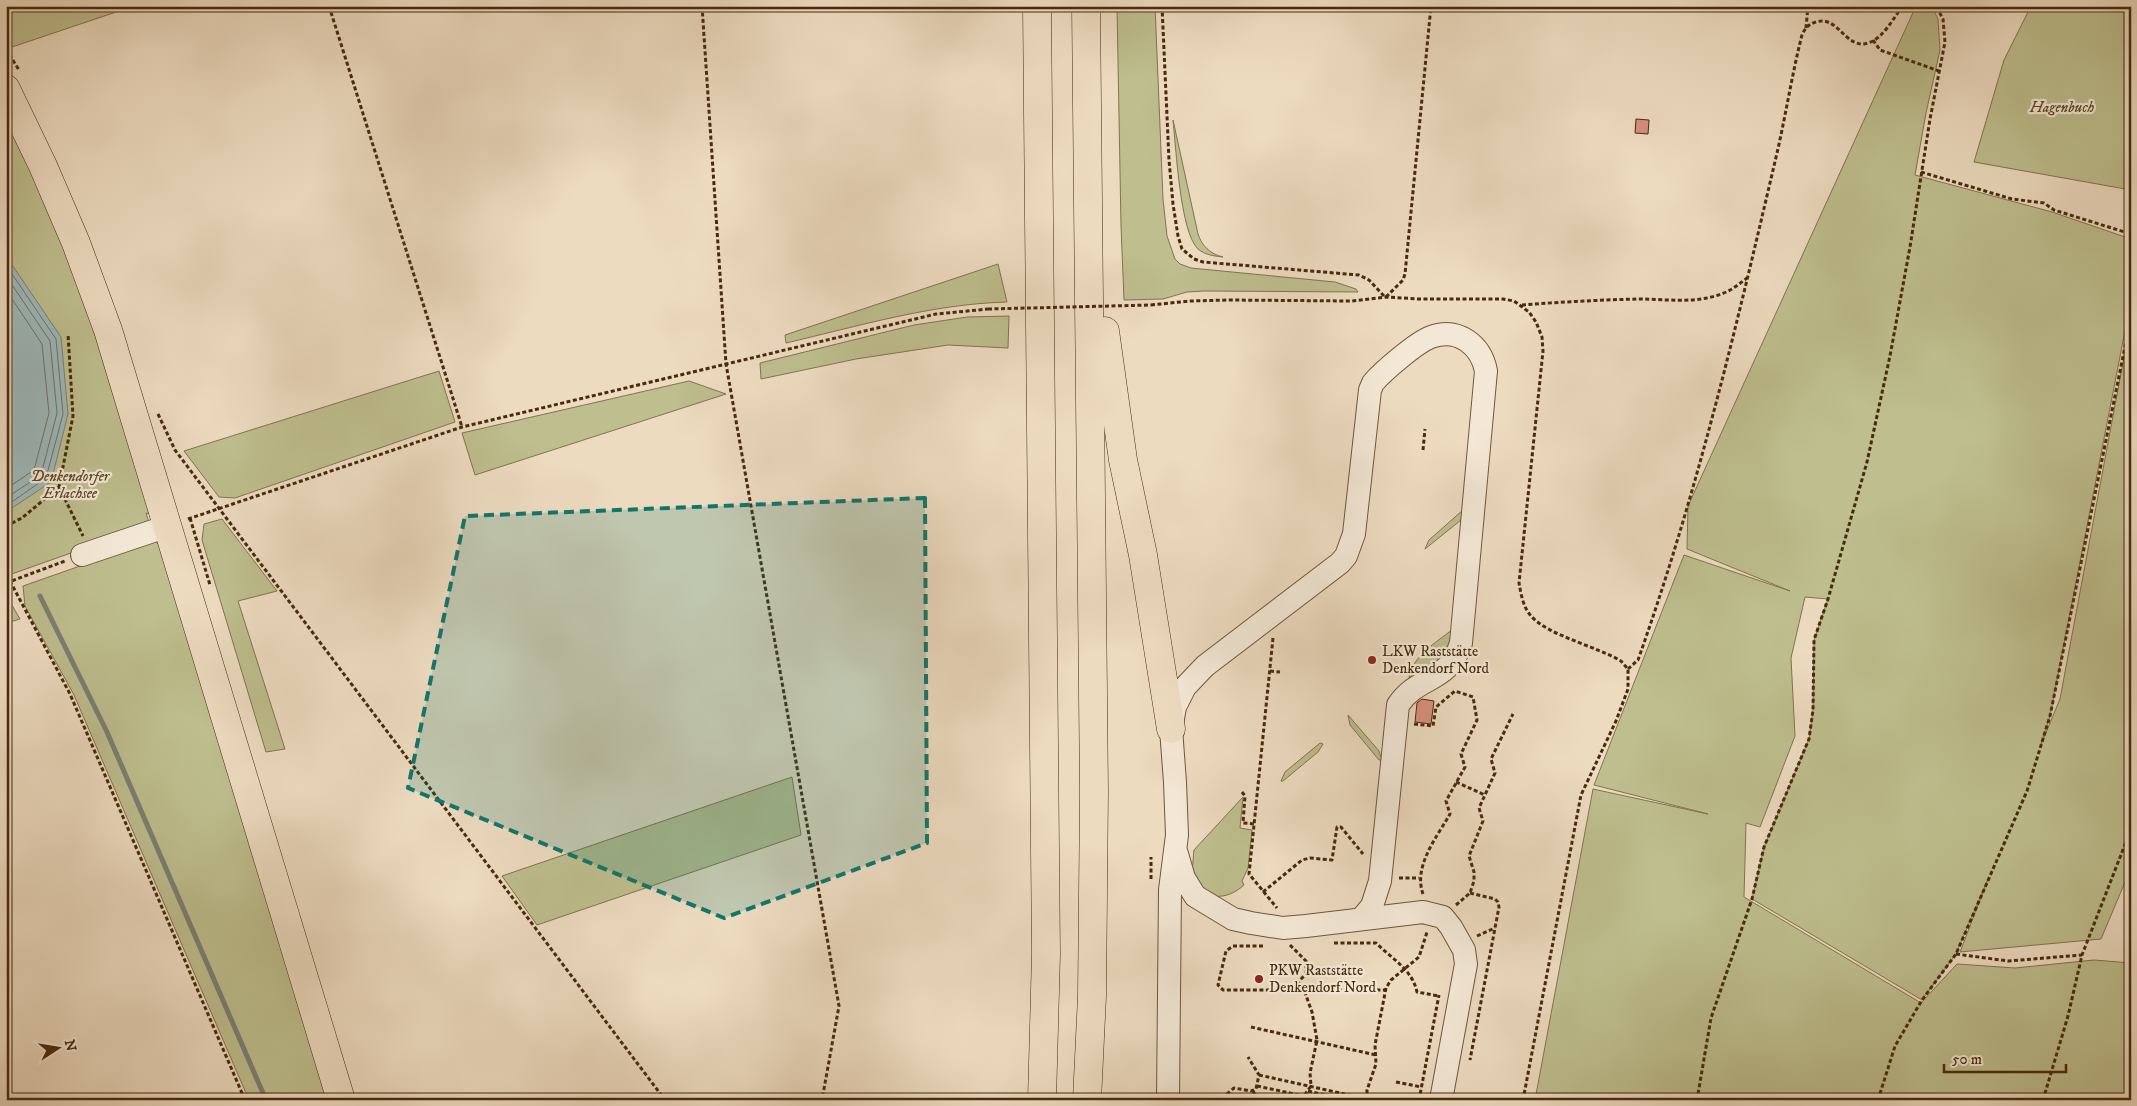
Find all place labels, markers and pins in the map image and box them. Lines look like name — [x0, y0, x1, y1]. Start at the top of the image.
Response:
place label: LKW Raststätte Denkendorf Nord — [1382, 642, 1490, 678]
marker: LKW Raststätte Denkendorf Nord — [1366, 654, 1378, 666]
place label: PKW Raststätte Denkendorf Nord — [1269, 961, 1377, 997]
marker: PKW Raststätte Denkendorf Nord — [1253, 973, 1265, 985]

